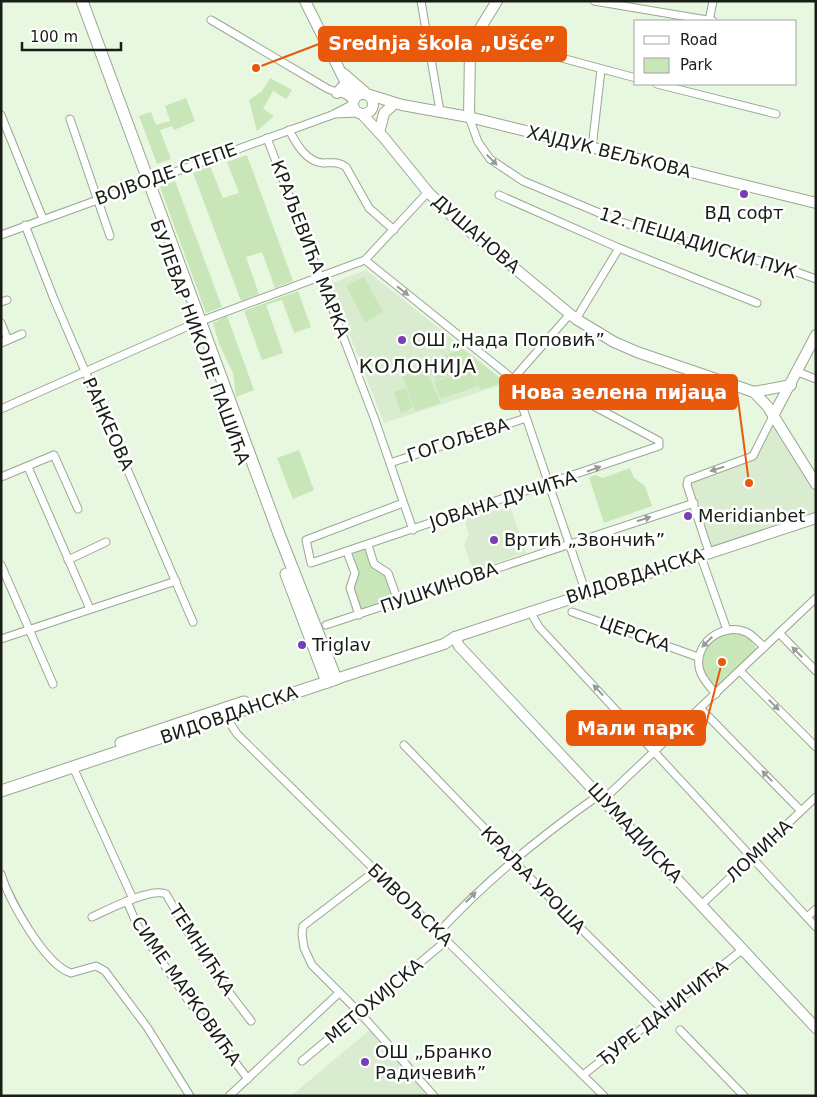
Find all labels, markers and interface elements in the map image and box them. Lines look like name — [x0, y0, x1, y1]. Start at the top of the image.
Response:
scale bar — [22, 20, 121, 52]
legend — [634, 20, 797, 85]
callout: Srednja škola „Ušće” — [319, 27, 566, 61]
text: 100 m — [30, 28, 78, 46]
text: Road — [680, 31, 718, 49]
text: Srednja škola „Ušće” — [328, 32, 556, 54]
text: Park — [680, 56, 713, 74]
street label: ХАЈДУК ВЕЉКОВА — [525, 121, 694, 182]
street label: ВОЈВОДЕ СТЕПЕ — [92, 138, 240, 209]
one-way arrow — [486, 153, 498, 165]
street label: КРАЉЕВИЋА МАРКА — [267, 157, 354, 341]
marker: ВД софт — [738, 188, 750, 200]
street label: ДУШАНОВА — [428, 190, 525, 278]
street label: 12. ПЕШАДИЈСКИ ПУК — [597, 202, 800, 283]
place label: ВД софт — [705, 202, 783, 223]
street label: БУЛЕВАР НИКОЛЕ ПАШИЋА — [146, 217, 255, 468]
one-way arrow — [396, 286, 409, 297]
place label: ОШ „Нада Поповић” — [412, 329, 605, 350]
marker: ОШ „Нада Поповић” — [396, 334, 408, 346]
district label: КОЛОНИЈА — [359, 354, 477, 378]
street label: РАНКЕОВА — [79, 374, 139, 474]
callout: Нова зелена пијаца — [500, 375, 737, 409]
text: Нова зелена пијаца — [511, 381, 727, 403]
street label: ГОГОЉЕВА — [404, 413, 512, 466]
one-way arrow — [587, 465, 602, 473]
one-way arrow — [709, 465, 724, 473]
street label: ЈОВАНА ДУЧИЋА — [426, 466, 579, 533]
place label: Meridianbet — [698, 505, 805, 526]
marker: Meridianbet — [682, 510, 694, 522]
one-way arrow — [636, 515, 651, 522]
place label: Вртић „Звончић” — [504, 529, 665, 550]
marker: Вртић „Звончић” — [488, 534, 500, 546]
street label: ВИДОВДАНСКА — [563, 543, 707, 608]
street label: ПУШКИНОВА — [378, 557, 501, 617]
street label: ЦЕРСКА — [597, 611, 674, 656]
place label: Triglav — [311, 634, 371, 655]
one-way arrow — [701, 636, 713, 648]
marker: Triglav — [296, 639, 308, 651]
one-way arrow — [791, 646, 803, 658]
street label: ВИДОВДАНСКА — [157, 681, 301, 748]
one-way arrow — [592, 685, 604, 697]
one-way arrow — [768, 699, 780, 711]
callout: Мали парк — [567, 711, 705, 745]
text: Мали парк — [577, 717, 695, 739]
one-way arrow — [761, 771, 773, 783]
street label: ШУМАДИЈСКА — [584, 778, 687, 887]
street label: ЛОМИНА — [721, 814, 797, 886]
street label: КРАЉА УРОША — [477, 822, 590, 938]
street label: БИВОЉСКА — [364, 859, 458, 951]
one-way arrow — [465, 891, 477, 903]
street label: ТЕМНИЋКА — [165, 899, 240, 1000]
street label: СИМЕ МАРКОВИЋА — [127, 912, 246, 1070]
street label: МЕТОХИЈСКА — [321, 953, 427, 1047]
street label: ЂУРЕ ДАНИЧИЋА — [593, 955, 732, 1070]
place label: ОШ „Бранко Радичевић” — [375, 1041, 492, 1083]
marker: ОШ „Бранко Радичевић” — [359, 1056, 371, 1068]

